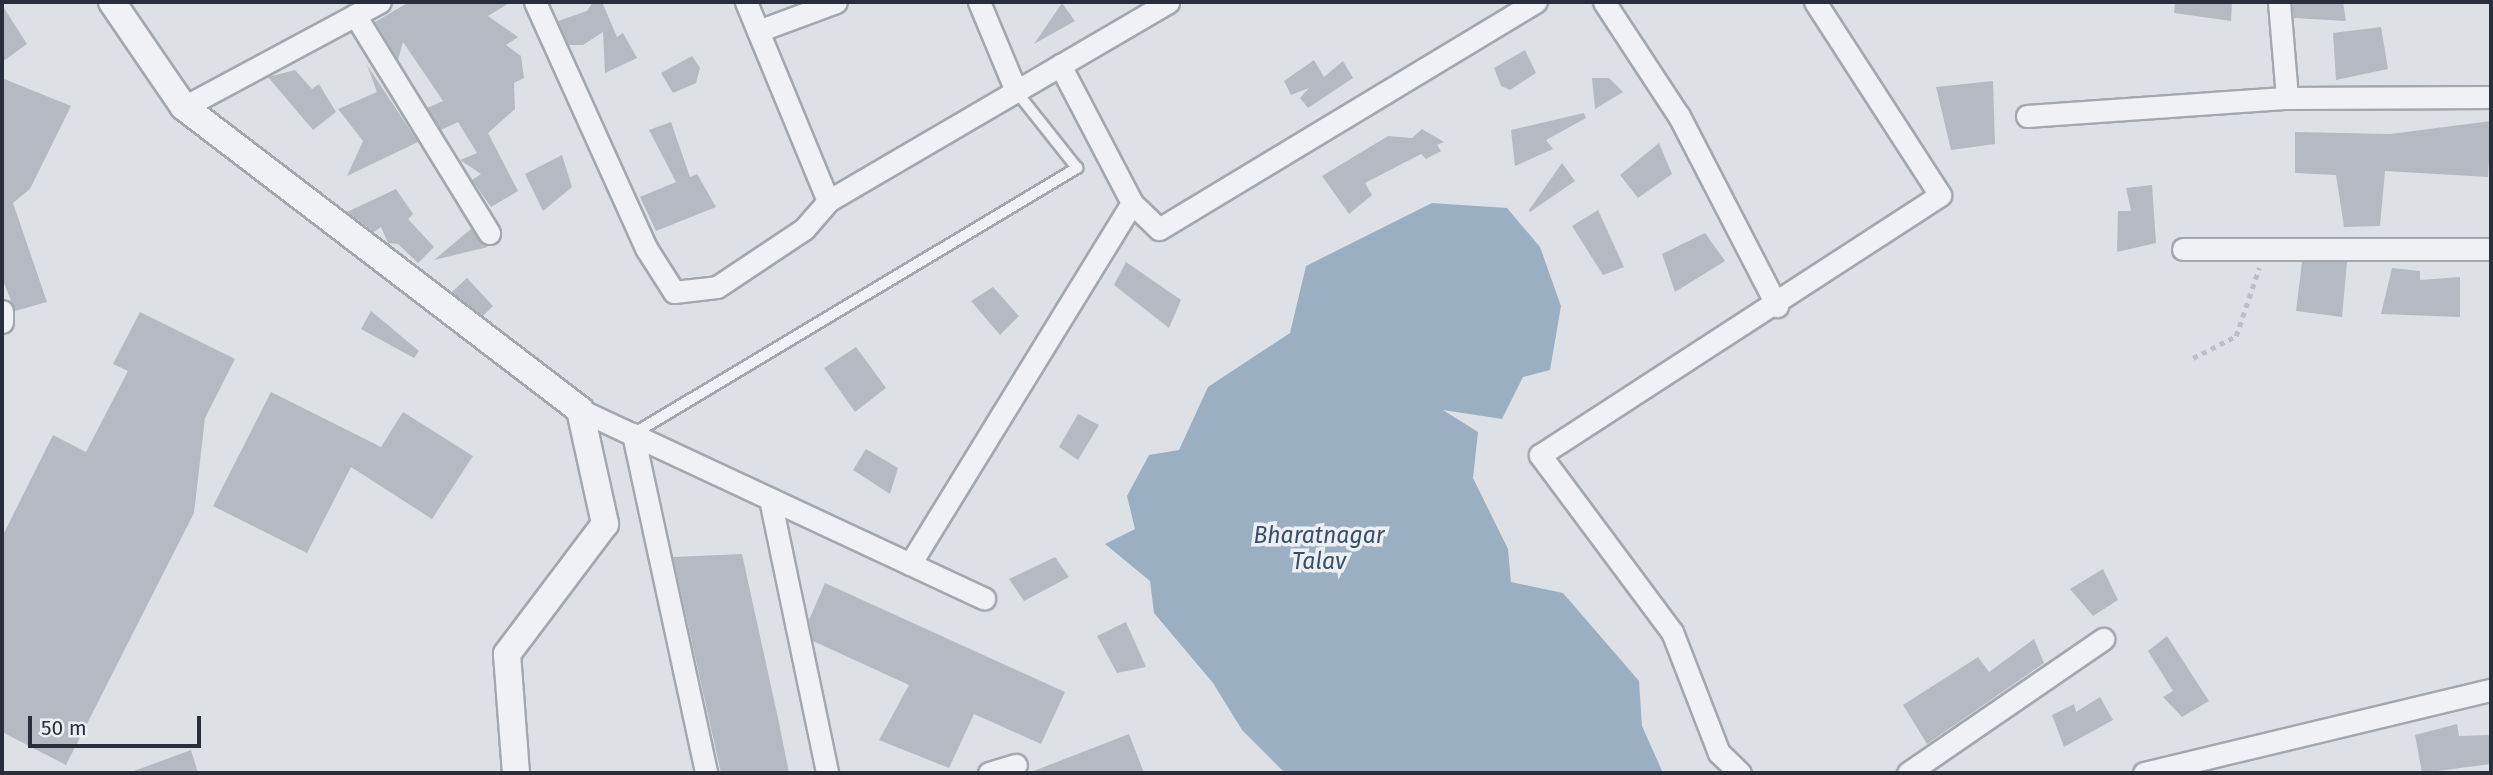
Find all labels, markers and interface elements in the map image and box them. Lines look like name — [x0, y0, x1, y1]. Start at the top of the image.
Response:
water label: Bharatnagar Talav — [1253, 521, 1385, 575]
scale bar — [32, 702, 205, 746]
text: 50 m — [41, 715, 87, 741]

